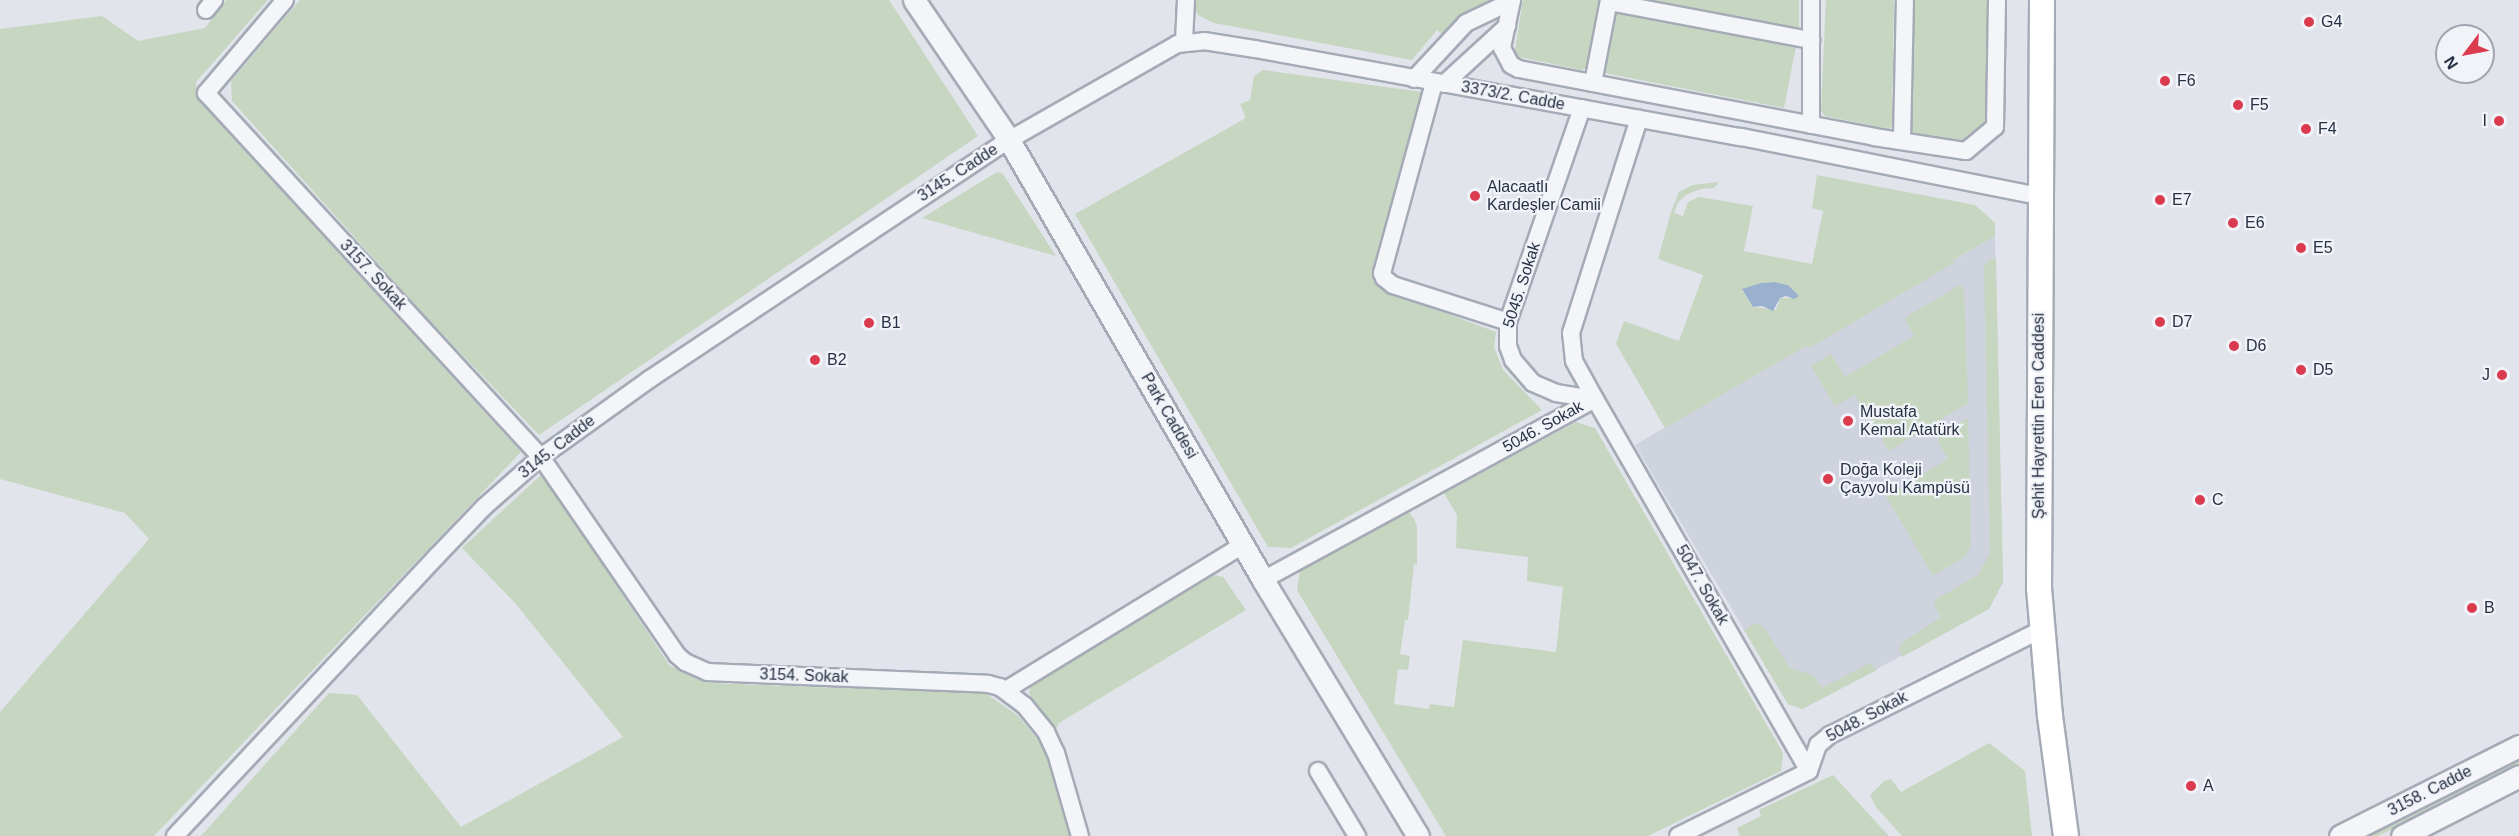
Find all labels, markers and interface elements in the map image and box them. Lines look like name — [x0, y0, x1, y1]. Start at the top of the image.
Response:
place label: G4 — [2321, 12, 2342, 32]
marker: G4 — [2302, 15, 2316, 29]
north arrow — [2435, 24, 2495, 84]
text: N — [2441, 53, 2461, 72]
place label: F6 — [2177, 71, 2196, 91]
marker: F6 — [2158, 74, 2172, 88]
street label: 3373/2. Cadde — [1460, 77, 1566, 115]
place label: F5 — [2250, 95, 2269, 115]
marker: F5 — [2231, 98, 2245, 112]
place label: I — [2483, 111, 2487, 131]
marker: I — [2492, 114, 2506, 128]
place label: F4 — [2318, 119, 2337, 139]
marker: F4 — [2299, 122, 2313, 136]
street label: 3145. Cadde — [914, 140, 1002, 206]
place label: Alacaatlı Kardeşler Camii — [1487, 177, 1601, 215]
marker: Alacaatlı Kardeşler Camii — [1468, 189, 1482, 203]
place label: E7 — [2172, 190, 2192, 210]
marker: E7 — [2153, 193, 2167, 207]
place label: E6 — [2245, 213, 2265, 233]
marker: E6 — [2226, 216, 2240, 230]
street label: 3157. Sokak — [336, 236, 410, 314]
place label: E5 — [2313, 238, 2333, 258]
street label: 5045. Sokak — [1499, 240, 1545, 330]
marker: E5 — [2294, 241, 2308, 255]
place label: D7 — [2172, 312, 2192, 332]
place label: B1 — [881, 313, 901, 333]
street label: Şehit Hayrettin Eren Caddesi — [2029, 313, 2049, 519]
marker: D7 — [2153, 315, 2167, 329]
marker: B1 — [862, 316, 876, 330]
place label: D6 — [2246, 336, 2266, 356]
marker: D6 — [2227, 339, 2241, 353]
place label: B2 — [827, 350, 847, 370]
marker: B2 — [808, 353, 822, 367]
place label: D5 — [2313, 360, 2333, 380]
marker: D5 — [2294, 363, 2308, 377]
place label: J — [2482, 365, 2490, 385]
marker: J — [2495, 368, 2509, 382]
street label: Park Caddesi — [1137, 370, 1201, 462]
street label: 5046. Sokak — [1499, 397, 1587, 457]
place label: Mustafa Kemal Atatürk — [1860, 402, 1960, 440]
street label: 3145. Cadde — [515, 411, 599, 483]
marker: Mustafa Kemal Atatürk — [1841, 414, 1855, 428]
place label: Doğa Koleji Çayyolu Kampüsü — [1840, 460, 1970, 498]
marker: Doğa Koleji Çayyolu Kampüsü — [1821, 472, 1835, 486]
place label: C — [2212, 490, 2224, 510]
marker: C — [2193, 493, 2207, 507]
street label: 5047. Sokak — [1671, 542, 1733, 628]
place label: B — [2484, 598, 2495, 618]
marker: B — [2465, 601, 2479, 615]
street label: 3154. Sokak — [759, 665, 849, 687]
street label: 5048. Sokak — [1823, 688, 1911, 746]
street label: 3158. Cadde — [2385, 762, 2475, 820]
place label: A — [2203, 776, 2214, 796]
marker: A — [2184, 779, 2198, 793]

